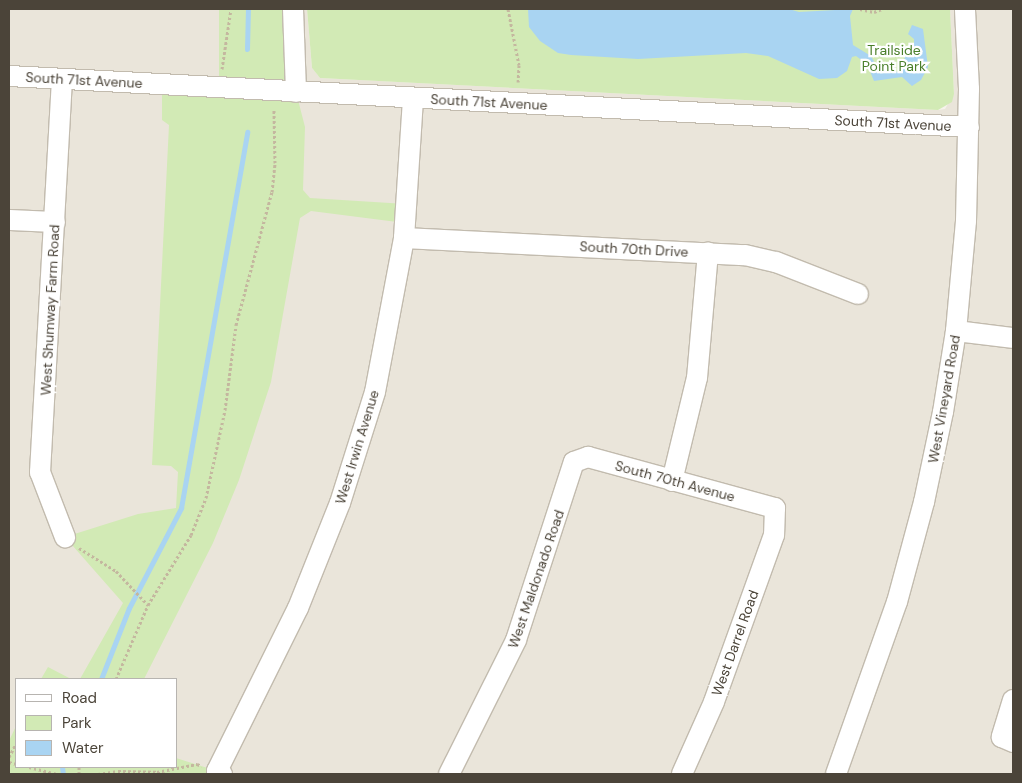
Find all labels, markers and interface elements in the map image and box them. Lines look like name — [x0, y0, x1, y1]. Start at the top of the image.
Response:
park label: Trailside Point Park — [862, 42, 926, 74]
street label: South 71st Avenue — [25, 69, 143, 91]
street label: South 71st Avenue — [430, 91, 548, 113]
street label: South 71st Avenue — [834, 112, 952, 134]
street label: West Shumway Farm Road — [37, 224, 63, 396]
street label: South 70th Drive — [579, 238, 689, 260]
street label: West Vineyard Road — [924, 333, 964, 465]
street label: West Irwin Avenue — [332, 388, 382, 506]
street label: South 70th Avenue — [613, 457, 737, 505]
street label: West Maldonado Road — [504, 508, 568, 650]
street label: West Darrel Road — [708, 588, 762, 698]
legend — [15, 678, 178, 768]
text: Road — [62, 688, 97, 708]
text: Park — [62, 713, 92, 733]
text: Water — [62, 738, 103, 758]

